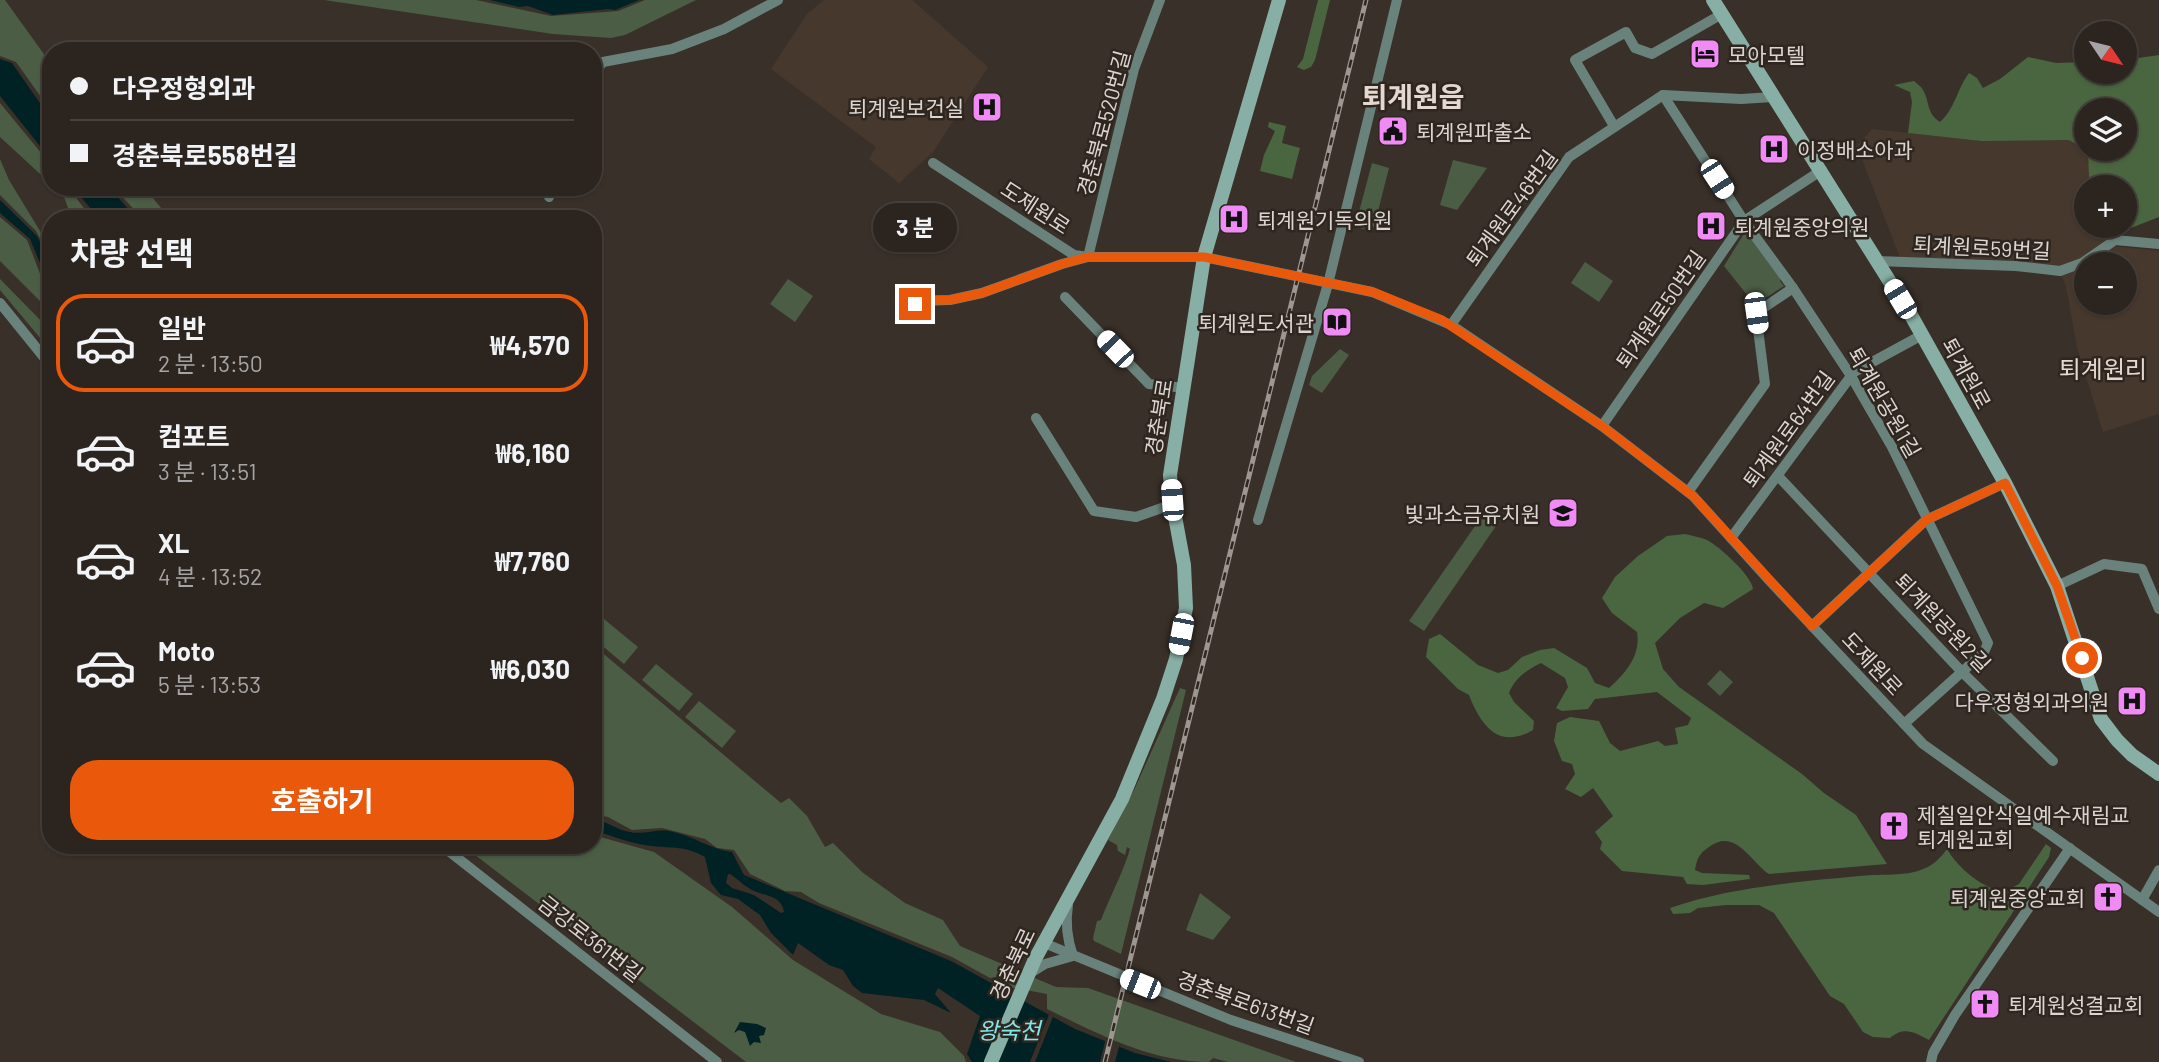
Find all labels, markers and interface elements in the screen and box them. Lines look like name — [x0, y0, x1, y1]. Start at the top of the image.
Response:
north arrow — [2074, 21, 2137, 84]
map controls — [2074, 21, 2137, 315]
hotel icon: 모아모텔 — [1688, 37, 1722, 71]
place label: 모아모텔 — [1728, 42, 1805, 67]
street label: 경춘북로520번길 — [1072, 47, 1134, 199]
text: 다우정형외과 — [112, 72, 256, 103]
district label: 퇴계원읍 — [1361, 79, 1465, 113]
hospital icon: 퇴계원보건실 — [970, 90, 1004, 124]
place label: 퇴계원보건실 — [848, 95, 964, 120]
button: layers — [2074, 98, 2137, 161]
public building icon: 퇴계원파출소 — [1376, 114, 1410, 148]
place label: 퇴계원파출소 — [1416, 119, 1532, 144]
hospital icon: 이정배소아과 — [1757, 132, 1791, 166]
place label: 이정배소아과 — [1797, 137, 1913, 162]
text: 경춘북로558번길 — [112, 139, 298, 170]
street label: 퇴계원로46번길 — [1460, 145, 1562, 271]
car — [1697, 156, 1738, 202]
street label: 도제원로 — [997, 175, 1075, 239]
button: + — [2074, 175, 2137, 238]
callout: 3 분 — [873, 202, 957, 252]
hospital icon: 퇴계원기독의원 — [1217, 202, 1251, 236]
place label: 퇴계원기독의원 — [1257, 207, 1392, 232]
hospital icon: 퇴계원중앙의원 — [1694, 209, 1728, 243]
text: 3 분 — [896, 213, 934, 241]
place label: 퇴계원중앙의원 — [1734, 214, 1869, 239]
street label: 퇴계원로59번길 — [1913, 231, 2051, 263]
text: 차량 선택 — [70, 233, 194, 271]
street label: 퇴계원로50번길 — [1610, 245, 1710, 373]
button: − — [2074, 252, 2137, 315]
car — [1881, 276, 1920, 322]
route end — [899, 288, 931, 320]
car — [1743, 291, 1770, 335]
library icon: 퇴계원도서관 — [1320, 305, 1354, 339]
place label: 퇴계원도서관 — [1198, 310, 1314, 335]
icon: car — [74, 312, 137, 375]
text: 일반 — [158, 312, 206, 343]
car — [1093, 327, 1138, 371]
text: ₩4,570 — [490, 329, 570, 360]
street label: 퇴계원로 — [1937, 333, 1997, 413]
street label: 퇴계원공원1길 — [1843, 342, 1927, 462]
text: 2 분 · 13:50 — [158, 349, 263, 377]
district label: 퇴계원리 — [2059, 354, 2147, 383]
street label: 퇴계원로64번길 — [1737, 366, 1839, 492]
street label: 경춘북로 — [1140, 377, 1176, 457]
icon: car — [74, 420, 137, 483]
text: 컴포트 — [158, 420, 230, 451]
text: ₩6,160 — [496, 437, 570, 468]
text: 3 분 · 13:51 — [158, 457, 257, 485]
car — [1161, 478, 1184, 522]
school or university icon: 빛과소금유치원 — [1546, 496, 1580, 530]
place label: 빛과소금유치원 — [1405, 501, 1540, 526]
text: XL — [158, 527, 189, 558]
icon: car — [74, 528, 137, 591]
text: ₩7,760 — [495, 545, 570, 576]
text: 4 분 · 13:52 — [158, 562, 262, 590]
street label: 퇴계원공원2길 — [1890, 568, 1996, 676]
car — [1167, 611, 1196, 657]
street label: 도제원로 — [1838, 626, 1908, 700]
text: Moto — [158, 635, 215, 666]
icon: car — [74, 636, 137, 699]
route start — [2066, 642, 2098, 674]
text: ₩6,030 — [491, 653, 570, 684]
text: 5 분 · 13:53 — [158, 670, 261, 698]
hospital icon: 다우정형외과의원 — [2115, 684, 2149, 718]
place label: 다우정형외과의원 — [1954, 689, 2109, 714]
button: 호출하기 — [70, 760, 574, 840]
place label: 제칠일안식일예수재림교 퇴계원교회 — [1917, 802, 2130, 851]
church icon: 제칠일안식일예수재림교 퇴계원교회 — [1877, 809, 1911, 843]
church icon: 퇴계원중앙교회 — [2091, 880, 2125, 914]
place label: 퇴계원중앙교회 — [1950, 885, 2085, 910]
street label: 금강로361번길 — [534, 890, 648, 986]
street label: 경춘북로 — [984, 924, 1040, 1004]
car — [1117, 966, 1164, 1002]
street label: 경춘북로613번길 — [1174, 966, 1318, 1038]
church icon: 퇴계원성결교회 — [1968, 987, 2002, 1021]
place label: 퇴계원성결교회 — [2008, 992, 2143, 1017]
water label: 왕숙천 — [977, 1016, 1044, 1044]

